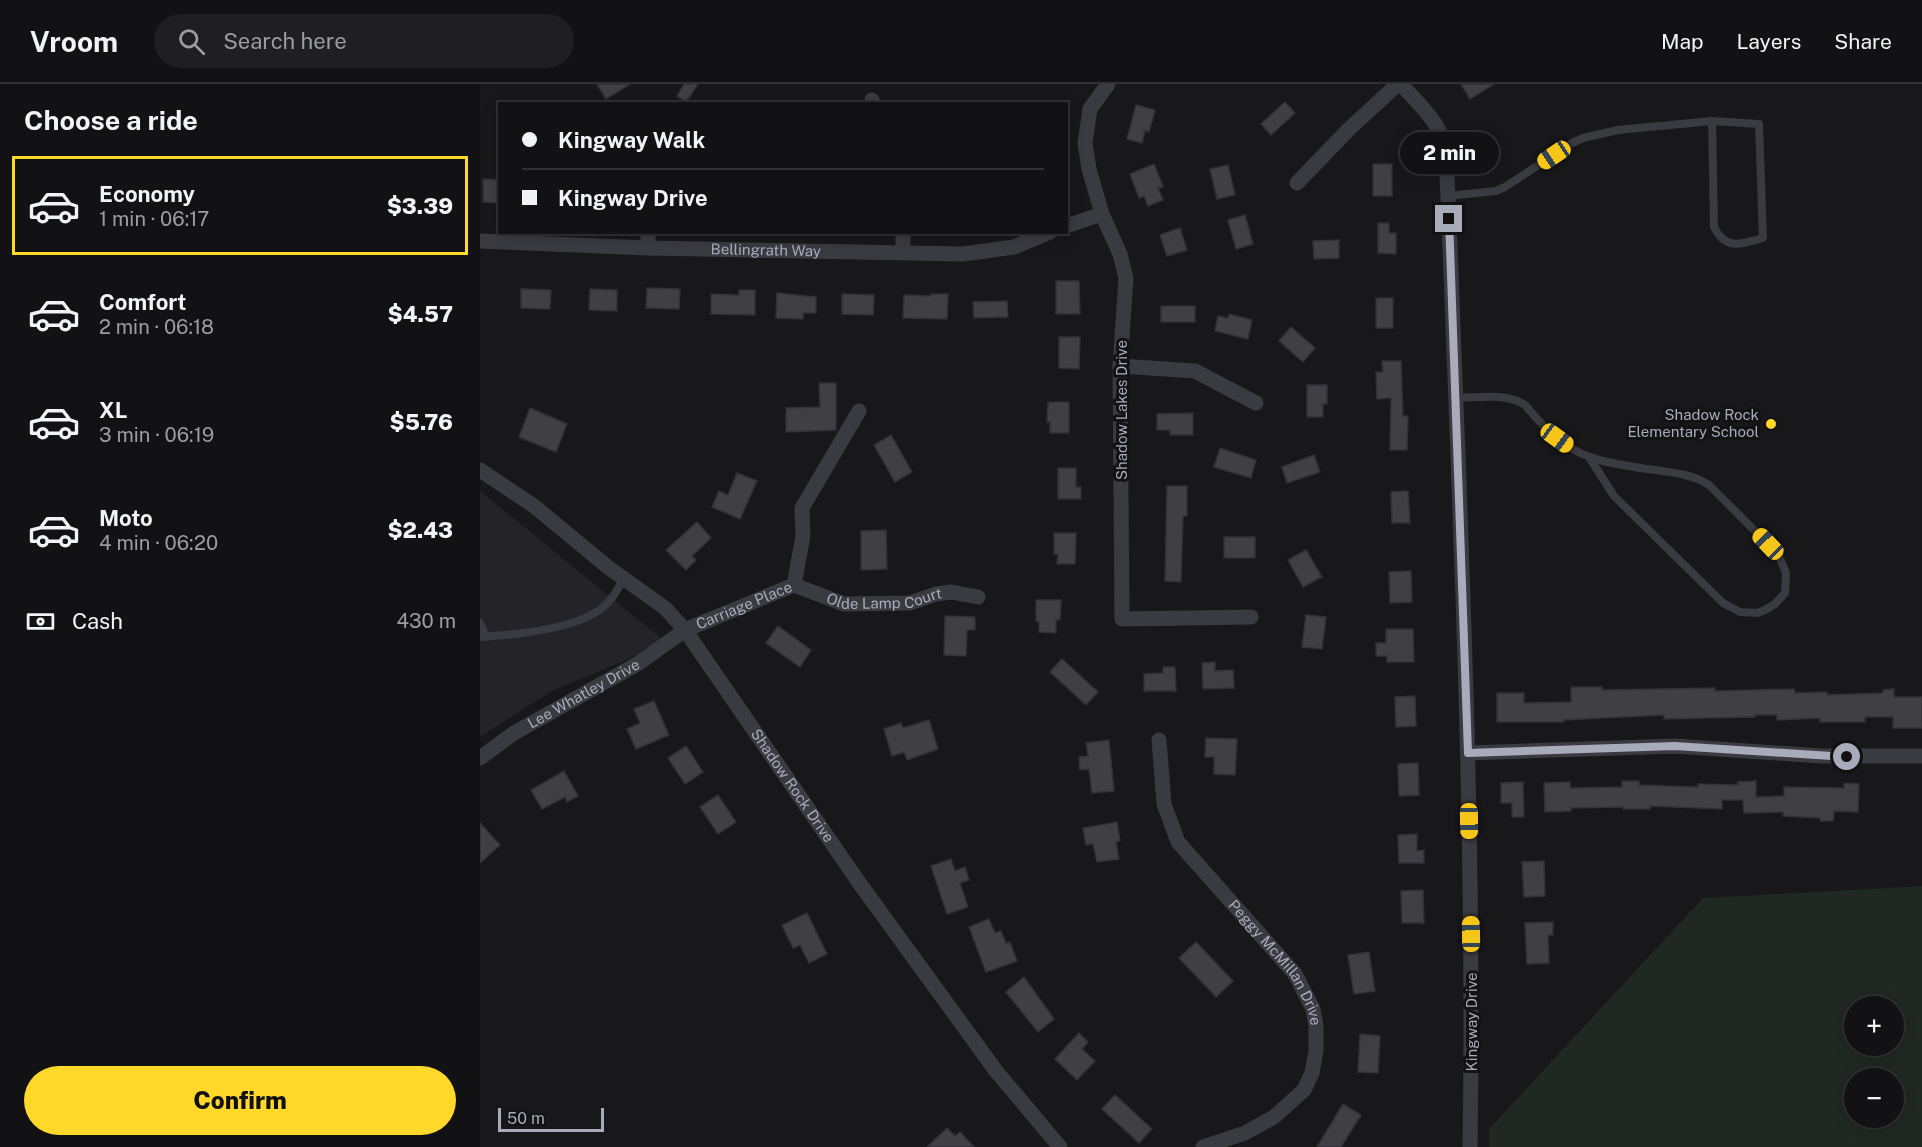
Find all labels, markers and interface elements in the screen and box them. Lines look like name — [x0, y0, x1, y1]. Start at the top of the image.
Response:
search box — [154, 14, 574, 68]
text: Vroom — [30, 25, 118, 58]
icon: search — [175, 25, 208, 58]
text: Search here — [223, 28, 347, 54]
text: Map — [1661, 29, 1704, 54]
text: Layers — [1737, 29, 1801, 54]
text: Share — [1834, 29, 1892, 54]
text: Choose a ride — [24, 104, 198, 136]
text: Kingway Walk — [558, 127, 705, 153]
callout: 2 min — [1400, 132, 1498, 174]
car — [1534, 137, 1574, 173]
text: 2 min — [1423, 141, 1476, 165]
icon: car — [27, 179, 81, 233]
text: Economy — [99, 181, 195, 207]
text: Kingway Drive — [558, 185, 708, 211]
text: $3.39 — [387, 193, 453, 219]
route end — [1435, 205, 1462, 232]
text: 1 min · 06:17 — [99, 207, 209, 231]
street label: Bellingrath Way — [711, 240, 821, 259]
icon: car — [27, 287, 81, 341]
text: Comfort — [99, 289, 186, 315]
text: $4.57 — [387, 301, 453, 327]
text: 2 min · 06:18 — [99, 315, 214, 339]
street label: Shadow Lakes Drive — [1113, 340, 1130, 480]
icon: car — [27, 395, 81, 449]
text: XL — [99, 397, 127, 423]
place label: Shadow Rock Elementary School — [1627, 406, 1759, 440]
text: $5.76 — [390, 409, 453, 435]
marker: Shadow Rock Elementary School — [1764, 417, 1778, 431]
car — [1537, 420, 1577, 456]
text: 3 min · 06:19 — [99, 423, 214, 447]
icon: car — [27, 503, 81, 557]
text: Moto — [99, 505, 153, 531]
text: $2.43 — [387, 517, 453, 543]
car — [1749, 525, 1787, 563]
text: 4 min · 06:20 — [99, 531, 218, 555]
street label: Carriage Place — [693, 578, 794, 633]
street label: Olde Lamp Court — [824, 584, 943, 612]
icon: cash — [24, 605, 57, 638]
text: Cash — [72, 608, 123, 634]
text: 430 m — [397, 609, 456, 633]
street label: Lee Whatley Drive — [524, 655, 642, 732]
street label: Shadow Rock Drive — [748, 726, 838, 846]
route start — [1833, 743, 1860, 770]
car — [1460, 803, 1478, 839]
street label: Peggy McMillan Drive — [1225, 896, 1325, 1027]
car — [1462, 916, 1480, 952]
street label: Kingway Drive — [1463, 972, 1480, 1072]
map controls — [1844, 996, 1904, 1128]
button: + — [1844, 996, 1904, 1056]
button: Confirm — [24, 1066, 456, 1135]
button: − — [1844, 1068, 1904, 1128]
scale bar — [498, 1105, 604, 1132]
text: 50 m — [507, 1109, 545, 1128]

